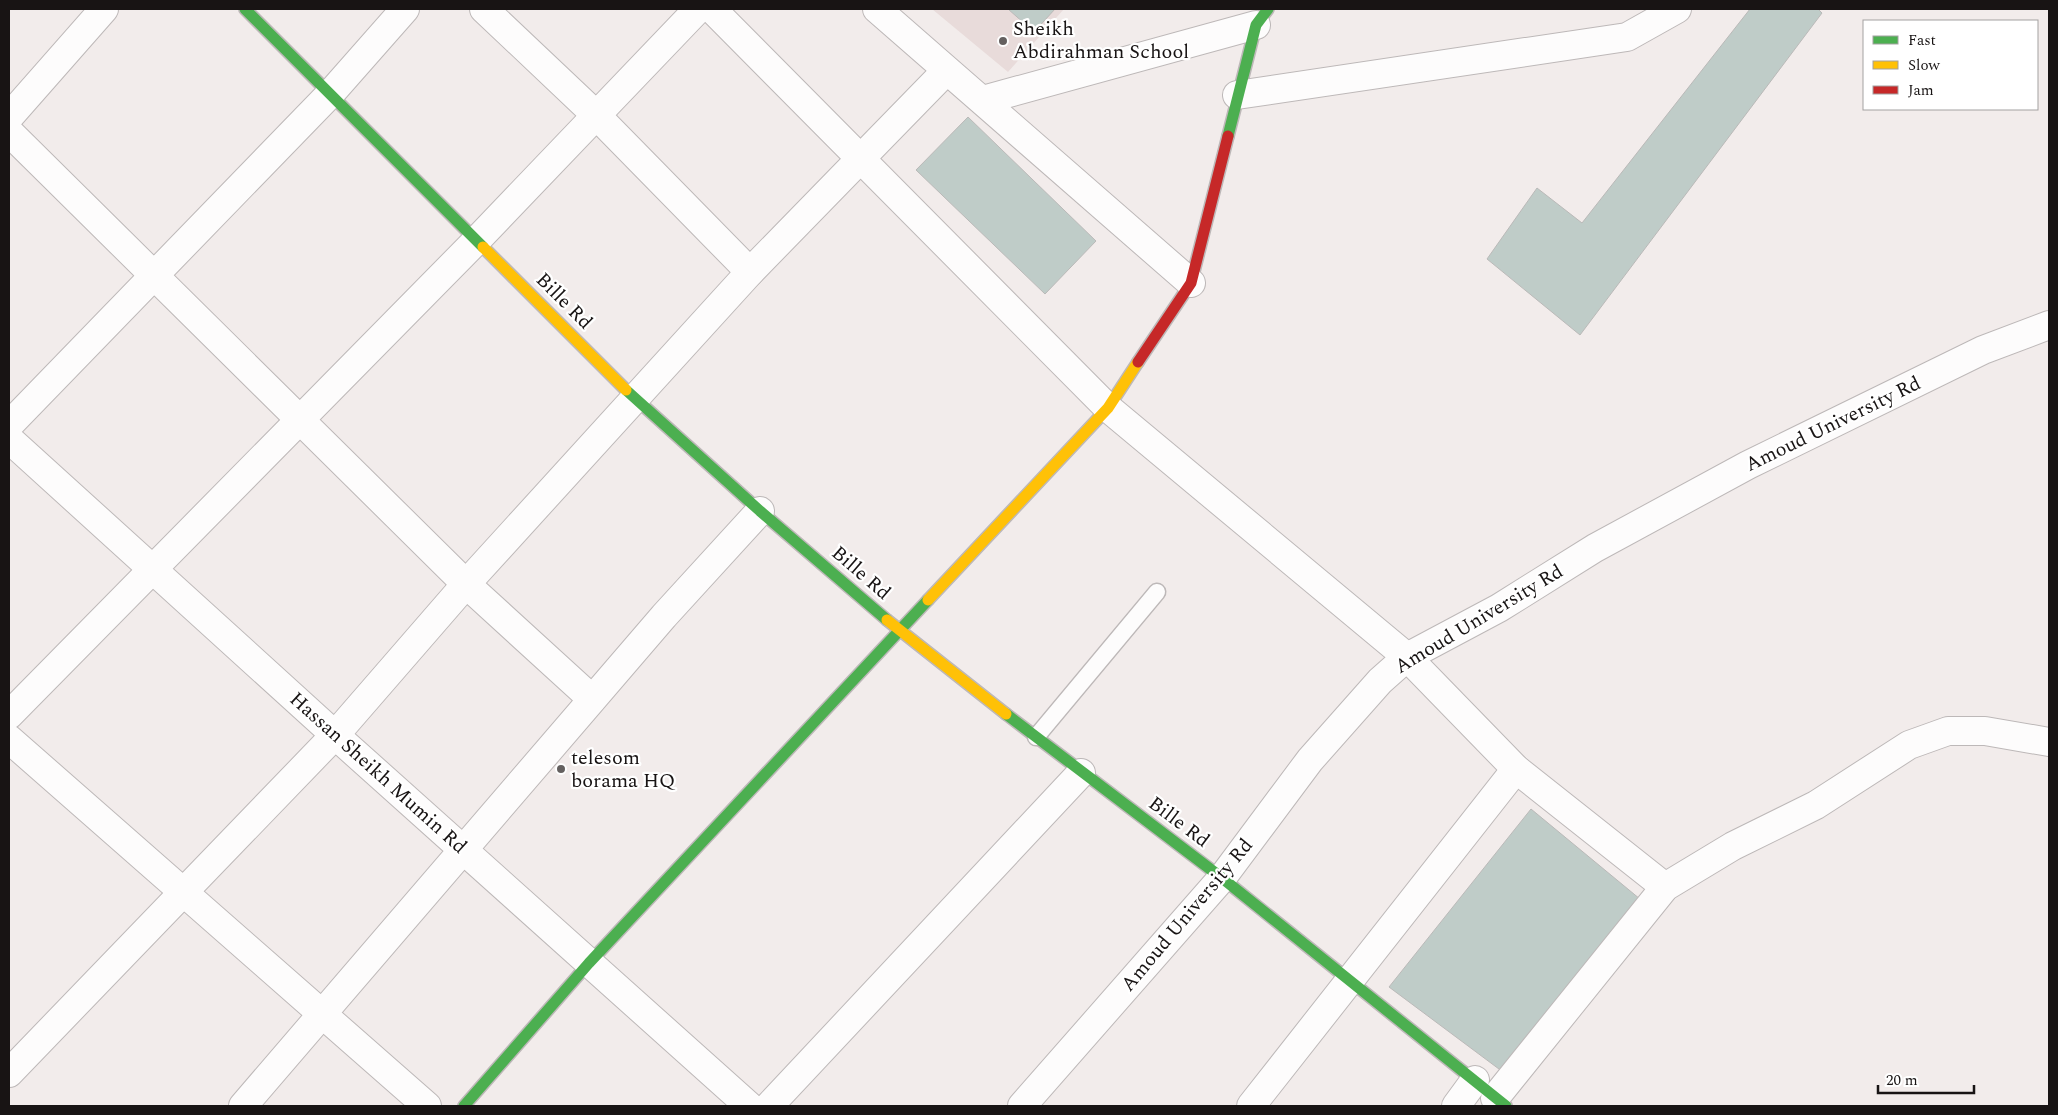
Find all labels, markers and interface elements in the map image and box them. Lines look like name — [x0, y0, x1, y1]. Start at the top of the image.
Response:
place label: Sheikh Abdirahman School — [1013, 14, 1189, 67]
legend — [1863, 20, 2038, 110]
text: Fast — [1908, 29, 1936, 52]
marker: Sheikh Abdirahman School — [997, 35, 1009, 47]
text: Slow — [1908, 54, 1940, 77]
text: Jam — [1908, 79, 1934, 102]
street label: Bille Rd — [529, 266, 599, 336]
street label: Amoud University Rd — [1740, 368, 1926, 480]
street label: Bille Rd — [825, 539, 897, 607]
street label: Amoud University Rd — [1389, 557, 1569, 681]
street label: Hassan Sheikh Mumin Rd — [282, 685, 474, 861]
place label: telesom borama HQ — [571, 743, 676, 796]
marker: telesom borama HQ — [555, 763, 567, 775]
street label: Bille Rd — [1142, 789, 1216, 855]
street label: Amoud University Rd — [1114, 832, 1260, 998]
scale bar — [1878, 1062, 1974, 1094]
text: 20 m — [1886, 1069, 1918, 1092]

